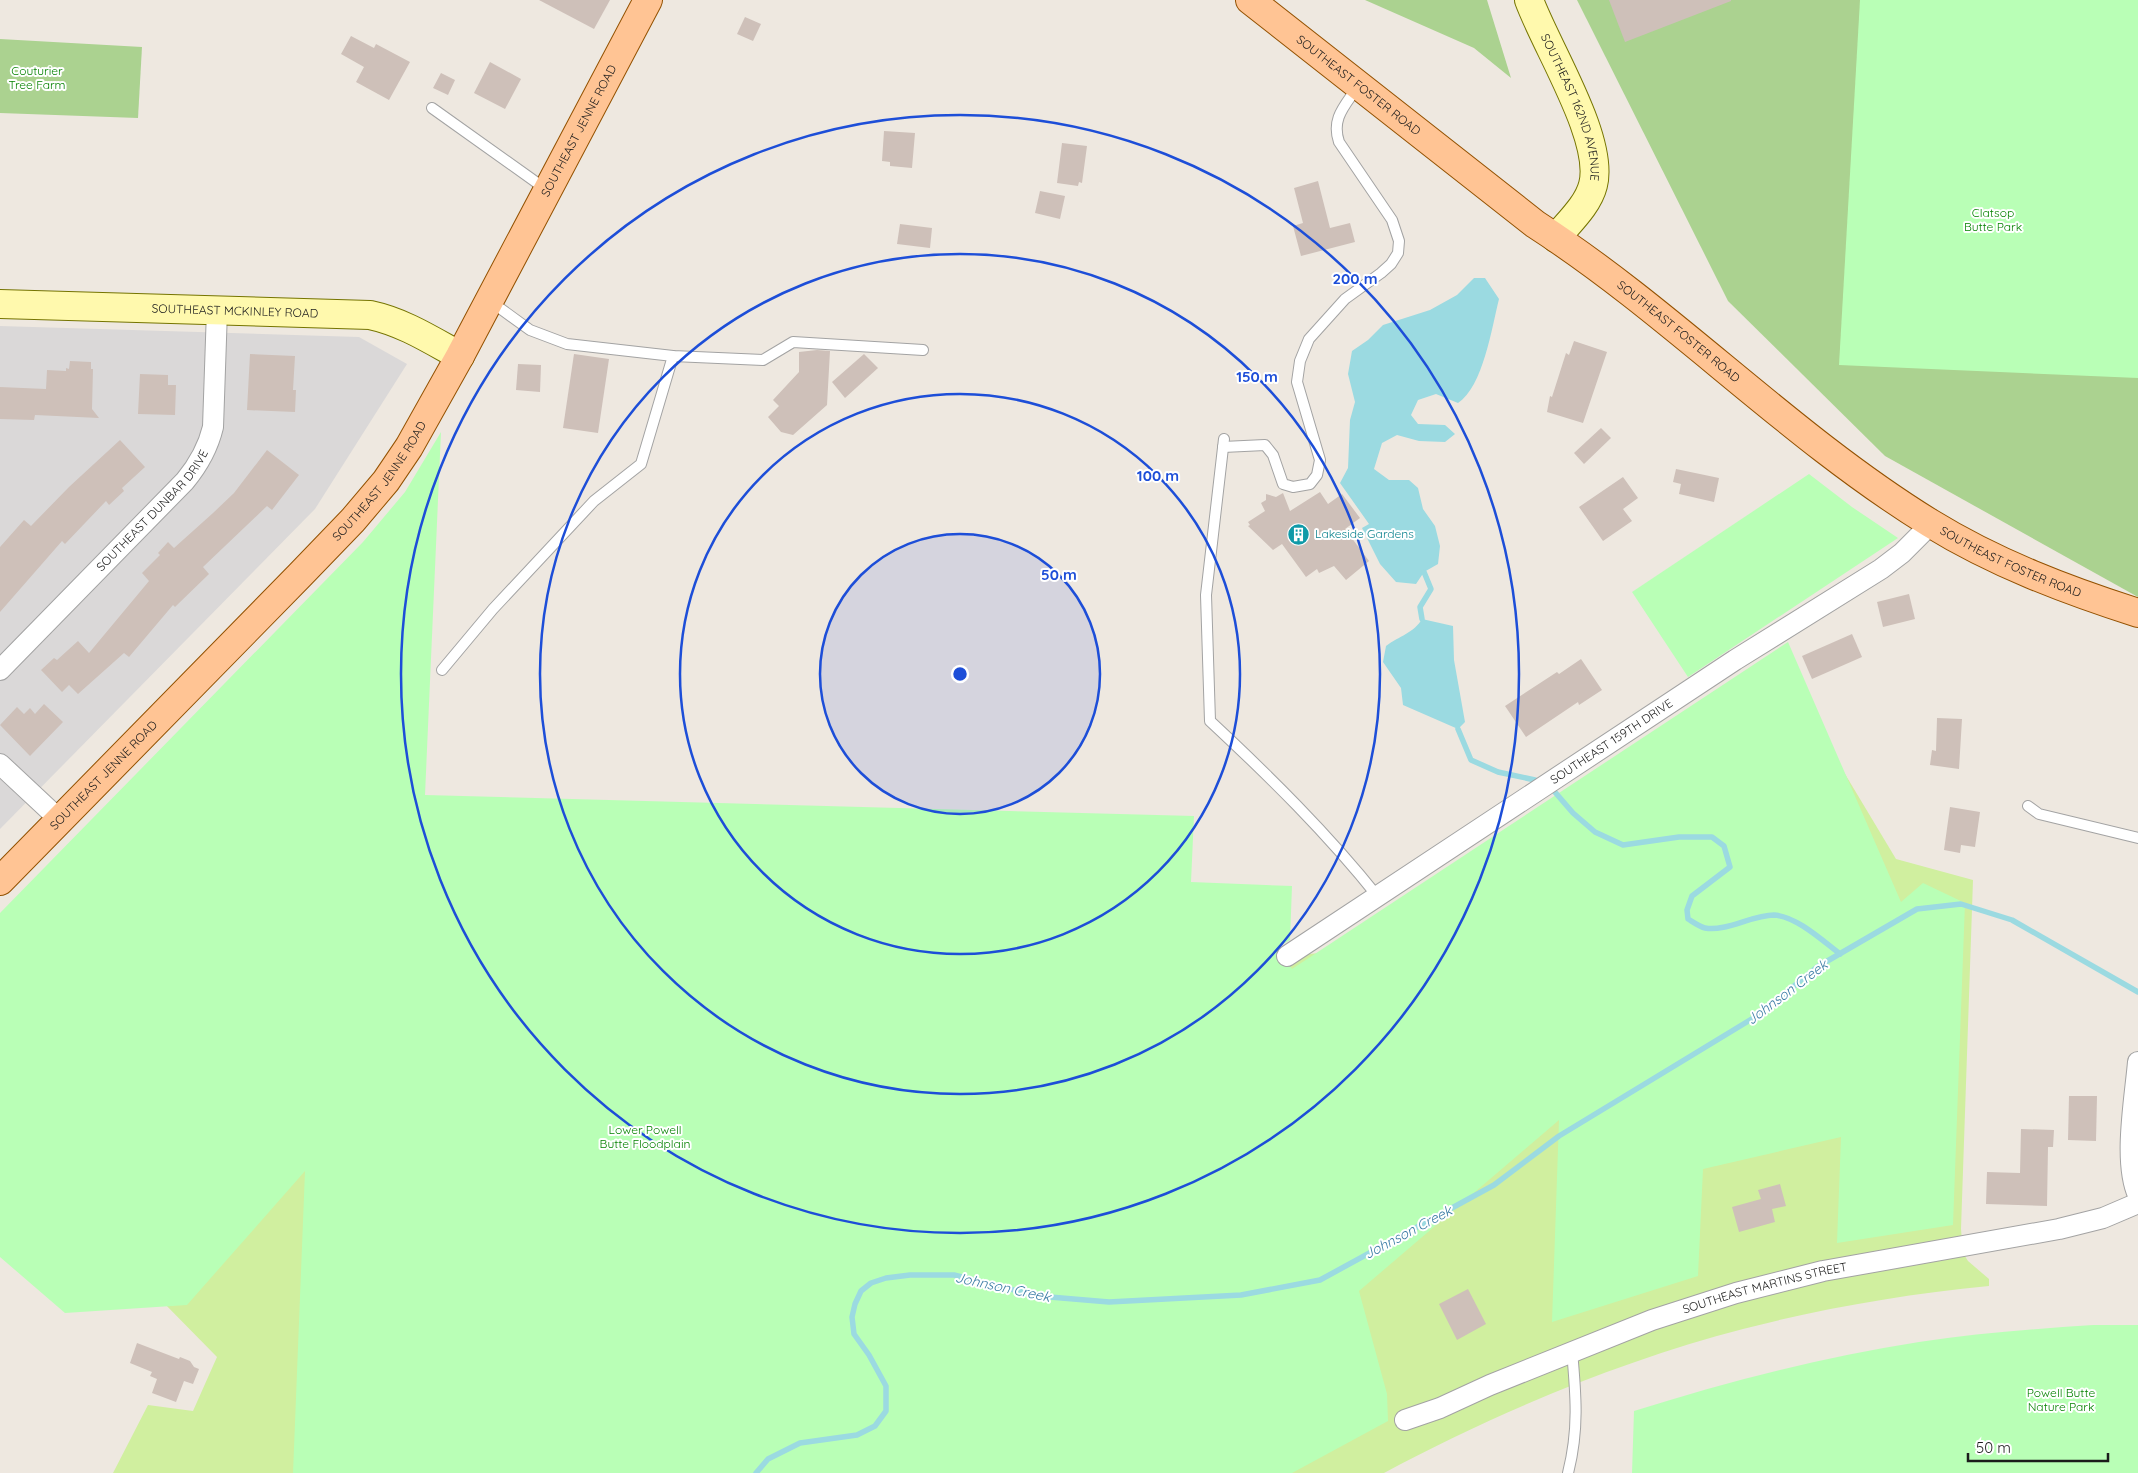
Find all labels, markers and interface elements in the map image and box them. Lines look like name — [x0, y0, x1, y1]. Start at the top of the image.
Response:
street label: SOUTHEAST FOSTER ROAD — [1294, 31, 1424, 139]
street label: SOUTHEAST 162ND AVENUE — [1538, 31, 1603, 182]
street label: SOUTHEAST JENNE ROAD — [537, 62, 620, 199]
park label: Couturier Tree Farm — [8, 63, 66, 92]
park label: Clatsop Butte Park — [1964, 205, 2022, 234]
text: 200 m — [1333, 269, 1378, 288]
street label: SOUTHEAST FOSTER ROAD — [1614, 277, 1744, 386]
street label: SOUTHEAST MCKINLEY ROAD — [151, 301, 319, 320]
text: 150 m — [1236, 367, 1278, 386]
street label: SOUTHEAST JENNE ROAD — [329, 418, 429, 544]
street label: SOUTHEAST DUNBAR DRIVE — [93, 447, 211, 574]
text: 100 m — [1137, 466, 1179, 485]
building icon: Lakeside Gardens — [1287, 522, 1311, 546]
street label: SOUTHEAST FOSTER ROAD — [1938, 523, 2084, 600]
place label: Lakeside Gardens — [1315, 526, 1414, 541]
text: 50 m — [1041, 565, 1077, 584]
centre of rings — [951, 665, 969, 683]
street label: SOUTHEAST 159TH DRIVE — [1547, 695, 1675, 787]
street label: SOUTHEAST JENNE ROAD — [46, 717, 160, 833]
water label: Johnson Creek — [1743, 955, 1832, 1028]
park label: Lower Powell Butte Floodplain — [600, 1122, 690, 1151]
water label: Johnson Creek — [1361, 1201, 1456, 1263]
street label: SOUTHEAST MARTINS STREET — [1680, 1259, 1848, 1317]
water label: Johnson Creek — [954, 1268, 1054, 1306]
park label: Powell Butte Nature Park — [2027, 1385, 2095, 1414]
scale bar — [1968, 1430, 2108, 1462]
text: 50 m — [1976, 1438, 2011, 1457]

